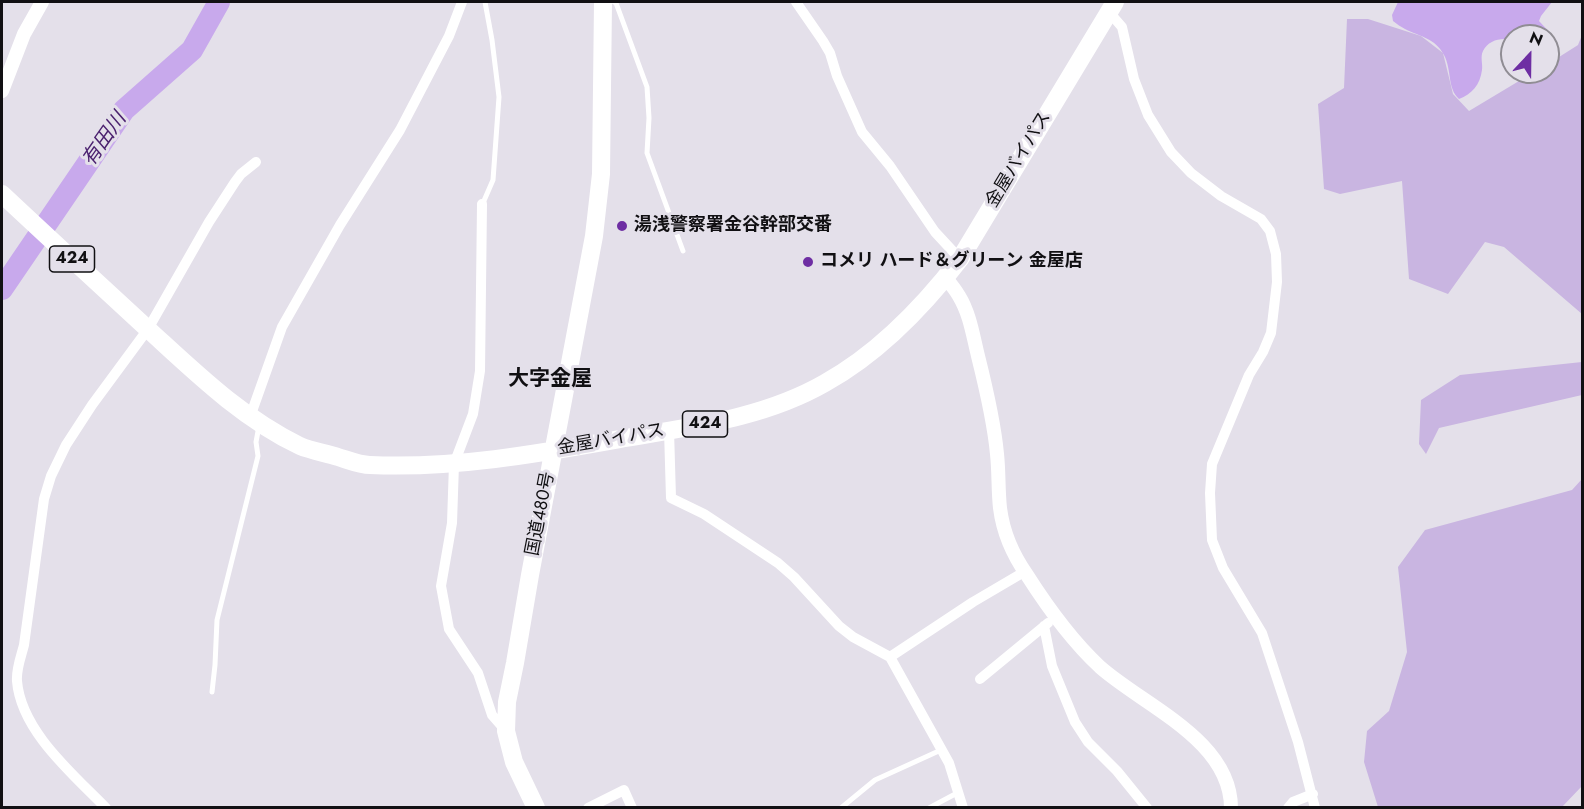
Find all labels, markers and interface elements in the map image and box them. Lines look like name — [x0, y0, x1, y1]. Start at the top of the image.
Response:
north arrow — [1500, 24, 1560, 84]
text: N — [1526, 26, 1546, 52]
street label: 金屋バイパス — [982, 108, 1056, 212]
water label: 有田川 — [78, 109, 132, 171]
place label: 湯浅警察署金谷幹部交番 — [634, 215, 832, 237]
marker: 湯浅警察署金谷幹部交番 — [615, 219, 629, 233]
road number: 424 — [50, 246, 94, 272]
place label: コメリ ハード＆グリーン 金屋店 — [820, 251, 1083, 273]
marker: コメリ ハード＆グリーン 金屋店 — [801, 255, 815, 269]
district label: 大字金屋 — [508, 367, 592, 393]
road number: 424 — [682, 411, 728, 437]
street label: 金屋バイパス — [556, 420, 666, 460]
street label: 国道480号 — [522, 470, 560, 558]

